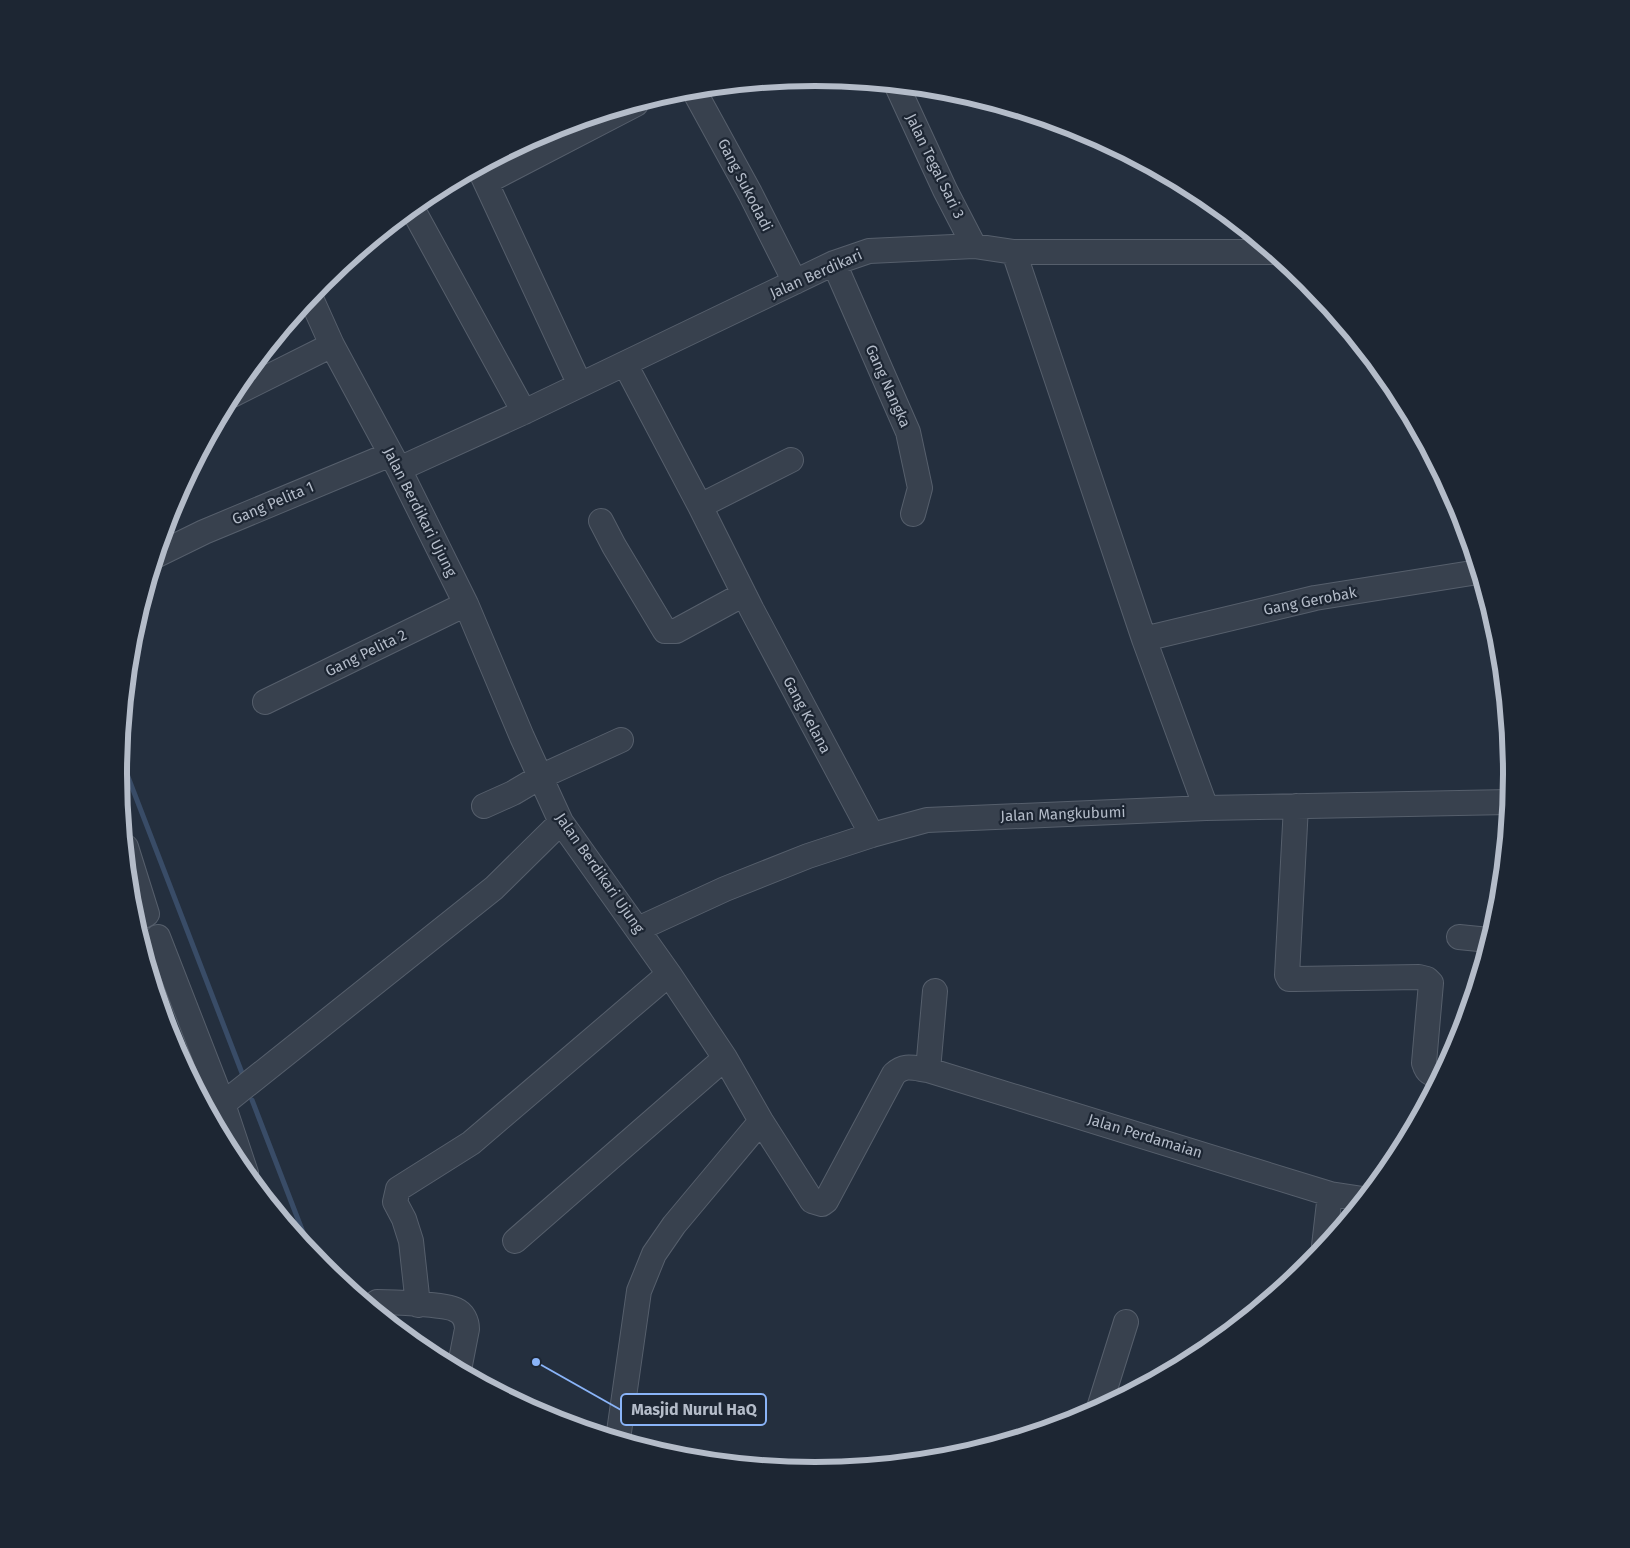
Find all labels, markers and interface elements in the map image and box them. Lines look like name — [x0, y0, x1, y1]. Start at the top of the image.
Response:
street label: Jalan Tegal Sari 3 — [902, 111, 968, 221]
street label: Gang Sukodadi — [714, 136, 776, 234]
street label: Jalan Berdikari — [767, 246, 865, 302]
street label: Gang Nangka — [862, 342, 914, 430]
street label: Jalan Berdikari Ujung — [380, 444, 461, 580]
street label: Gang Pelita 1 — [229, 478, 317, 528]
street label: Gang Gerobak — [1262, 583, 1358, 619]
street label: Gang Pelita 2 — [322, 626, 410, 680]
street label: Gang Kelana — [779, 674, 835, 756]
street label: Jalan Mangkubumi — [1000, 803, 1126, 825]
street label: Jalan Berdikari Ujung — [552, 809, 648, 937]
street label: Jalan Perdamaian — [1085, 1110, 1205, 1162]
callout: Masjid Nurul HaQ — [621, 1394, 766, 1425]
text: Masjid Nurul HaQ — [631, 1400, 758, 1419]

